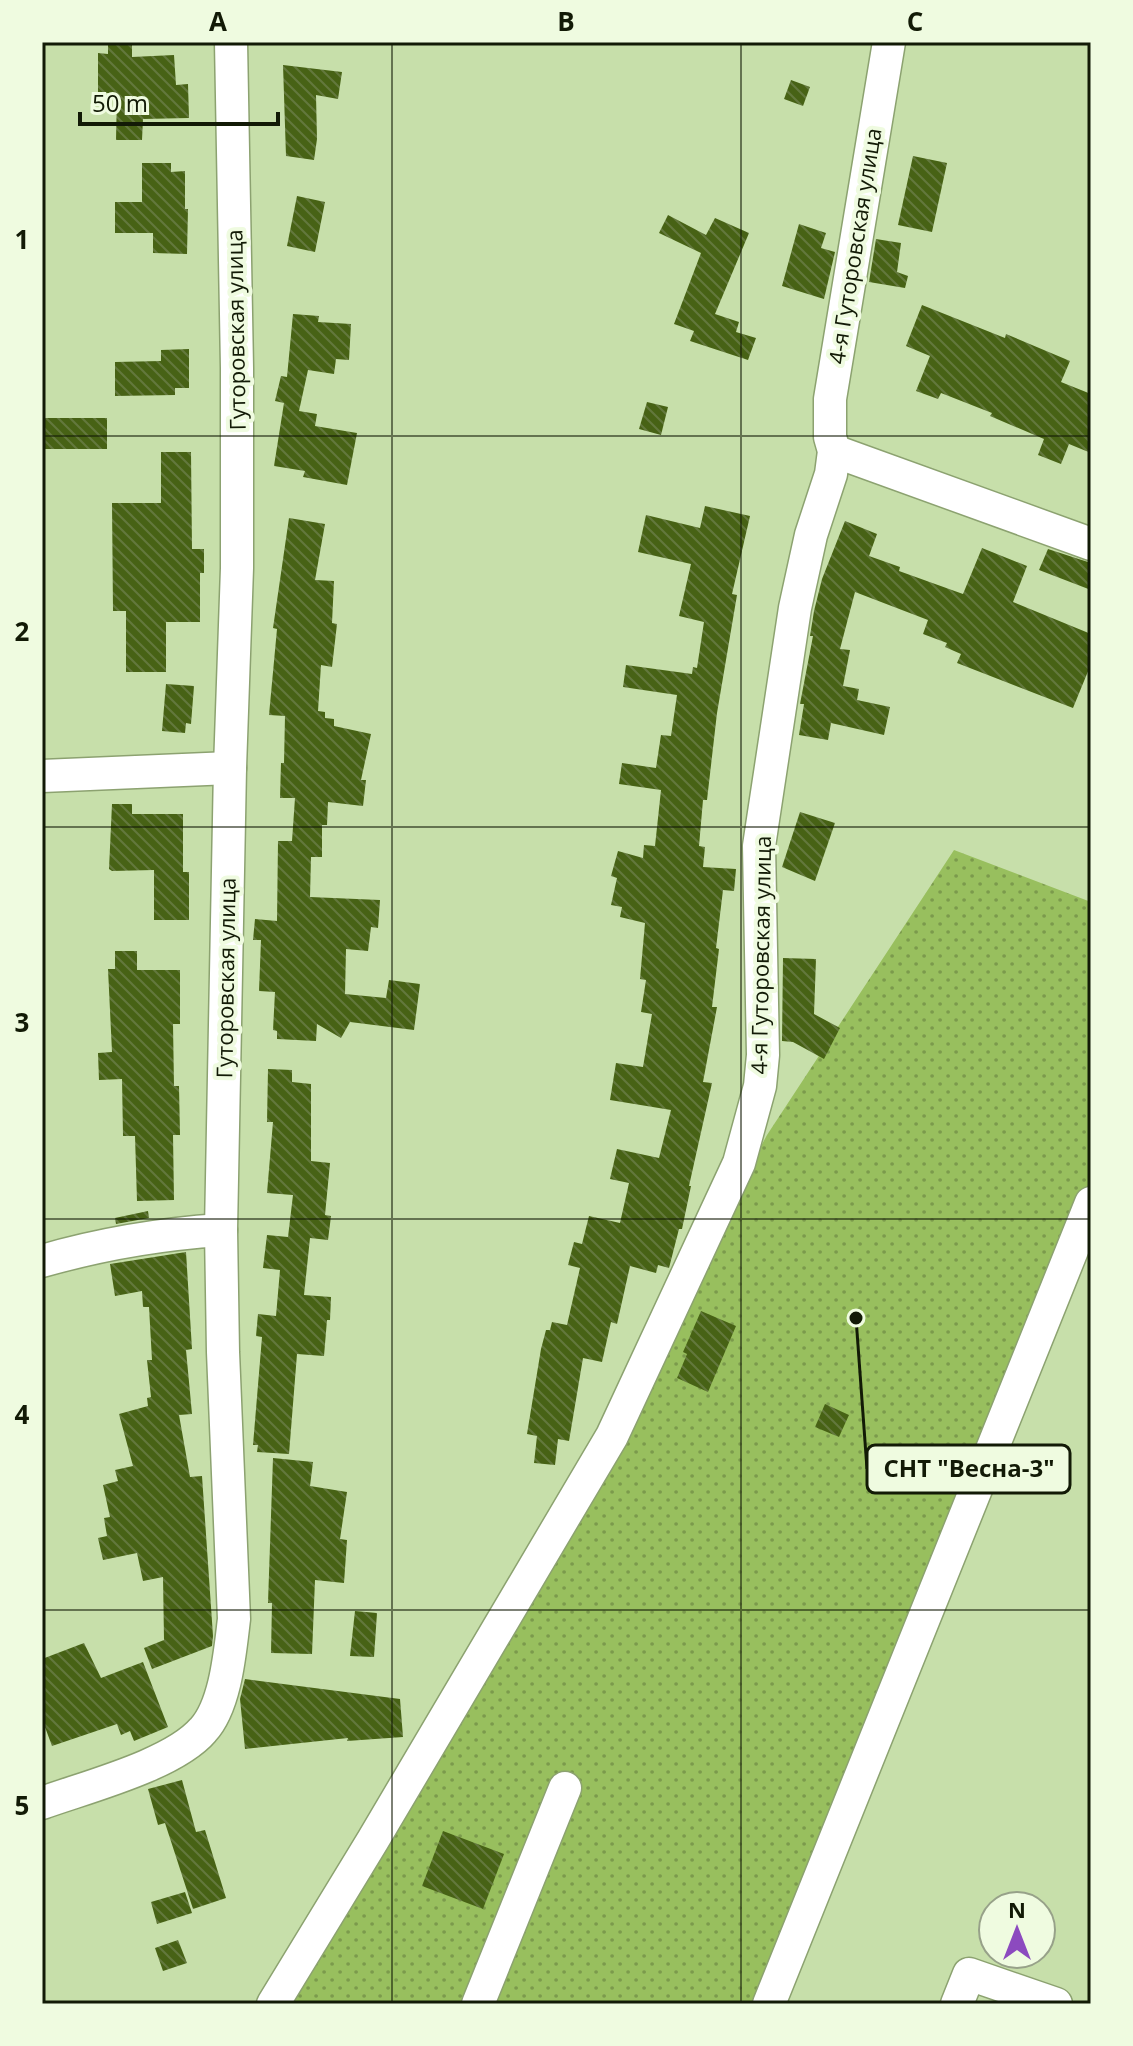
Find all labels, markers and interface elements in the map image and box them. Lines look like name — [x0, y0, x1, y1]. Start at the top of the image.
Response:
text: A — [209, 3, 227, 39]
text: B — [557, 3, 575, 39]
text: C — [907, 3, 923, 39]
scale bar — [80, 76, 278, 126]
text: 50 m — [92, 86, 148, 119]
street label: 4-я Гуторовская улица — [821, 126, 887, 366]
text: 1 — [15, 221, 29, 257]
street label: Гуторовская улица — [218, 229, 252, 431]
text: 2 — [15, 613, 30, 649]
street label: 4-я Гуторовская улица — [743, 835, 777, 1075]
street label: Гуторовская улица — [208, 877, 242, 1079]
text: 3 — [15, 1004, 29, 1040]
text: 4 — [15, 1396, 30, 1432]
callout: СНТ "Весна-3" — [867, 1445, 1070, 1493]
text: СНТ "Весна-3" — [884, 1451, 1054, 1484]
text: 5 — [15, 1787, 29, 1823]
north arrow — [977, 1890, 1057, 1970]
text: N — [1008, 1894, 1026, 1924]

